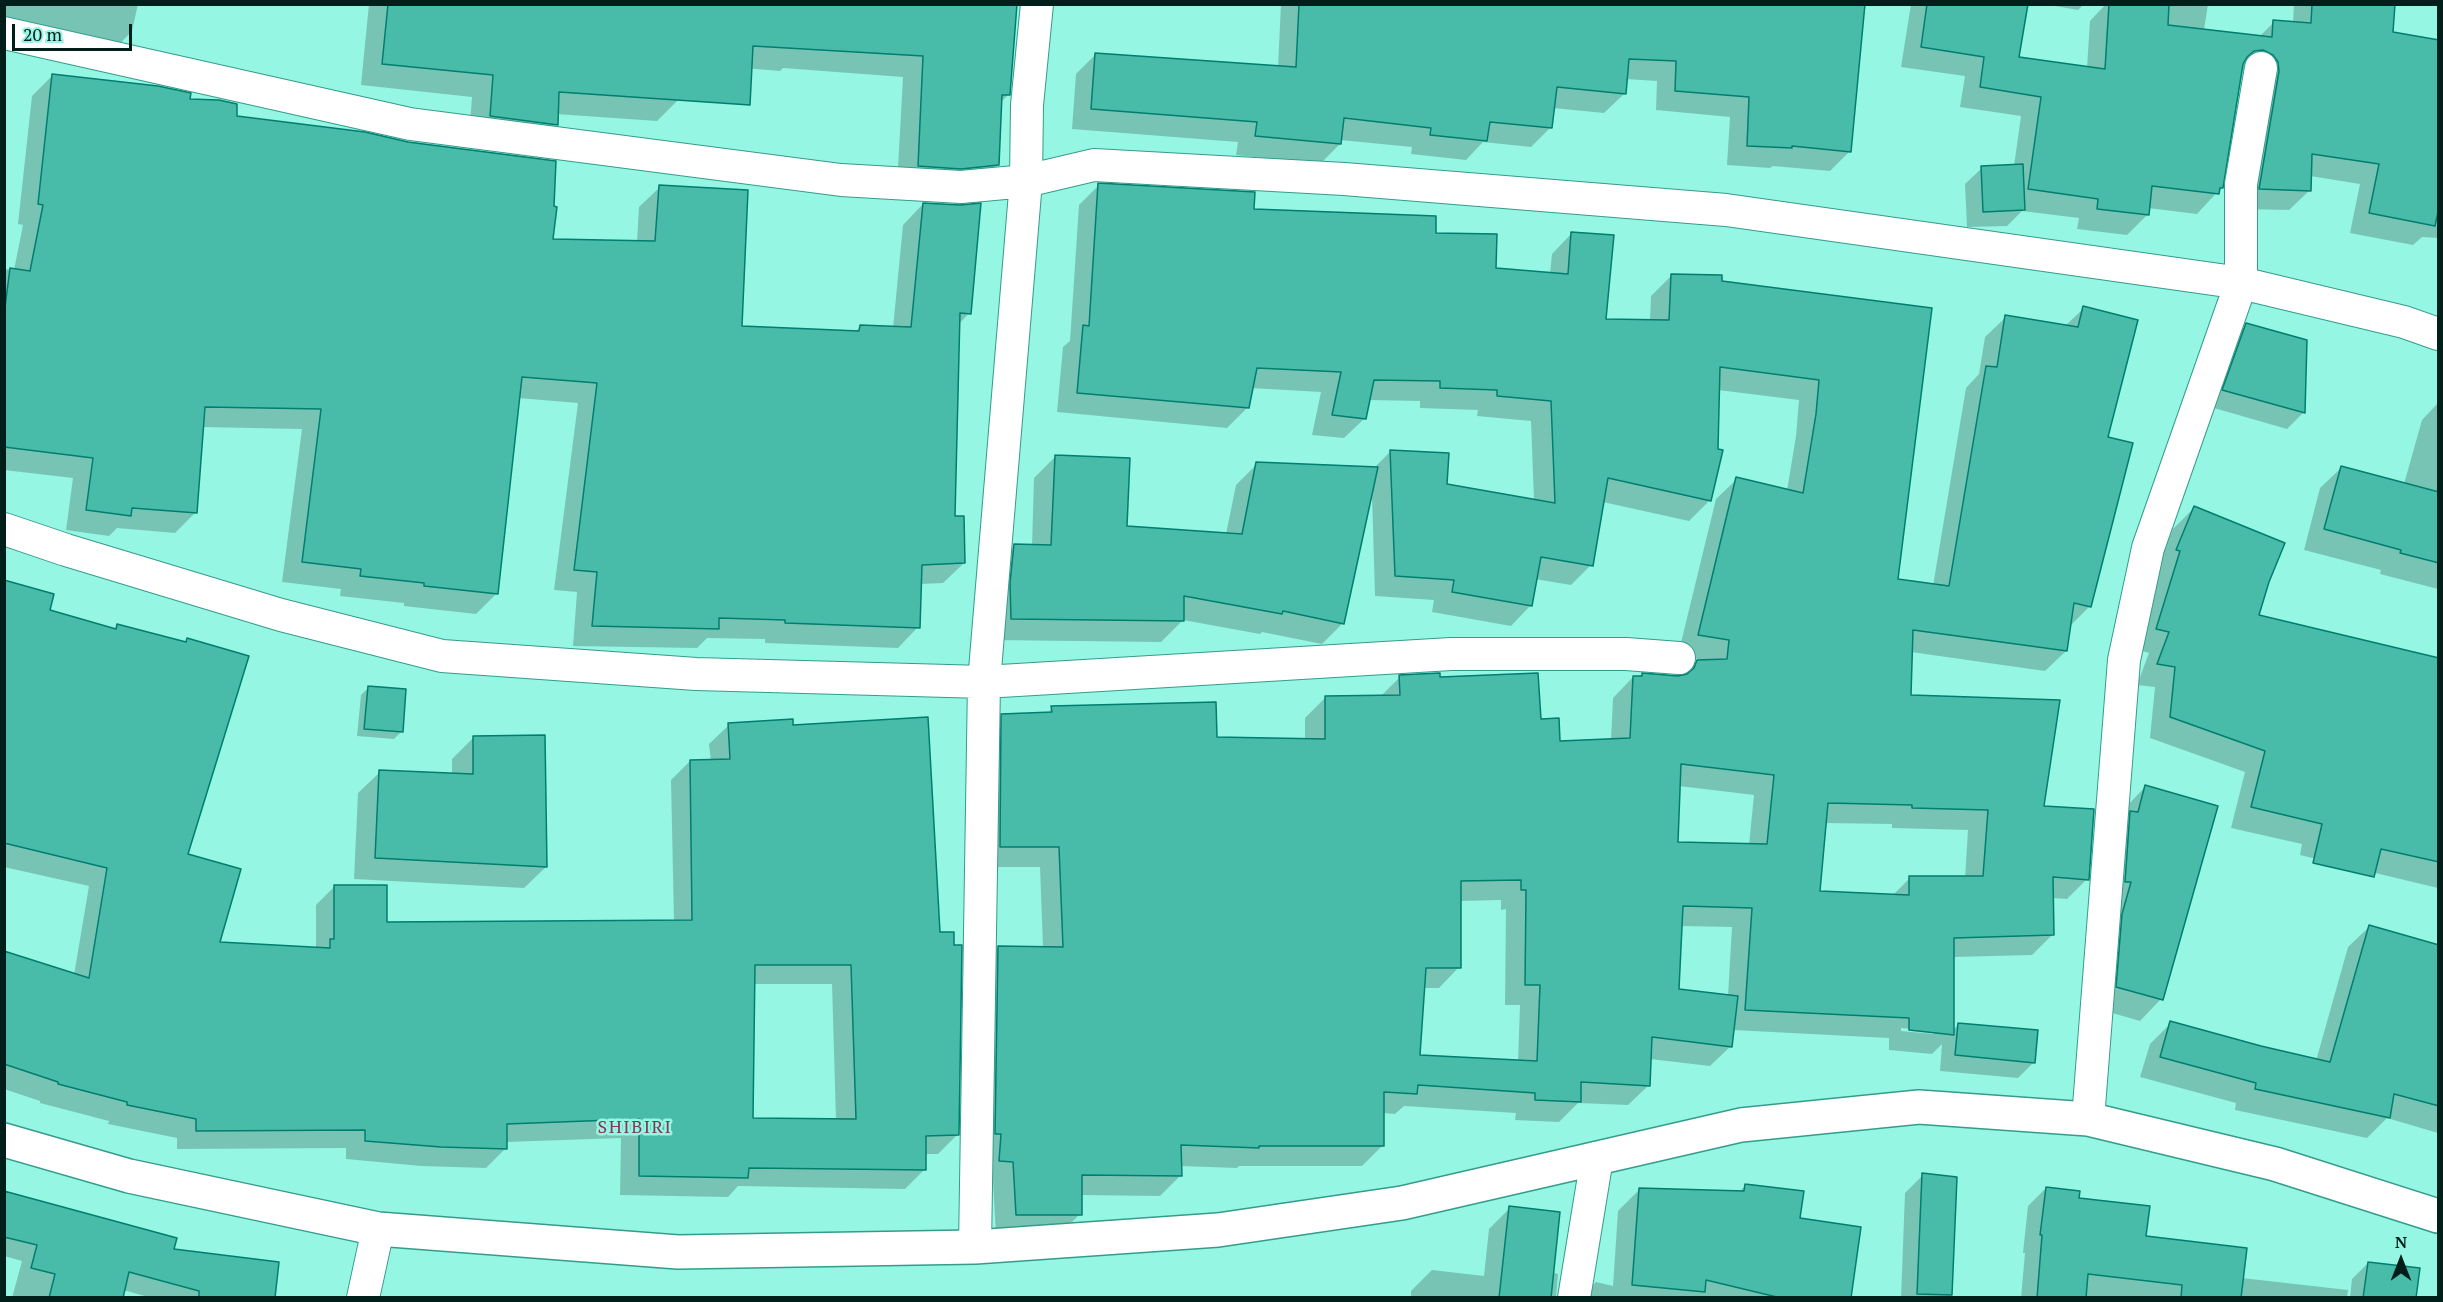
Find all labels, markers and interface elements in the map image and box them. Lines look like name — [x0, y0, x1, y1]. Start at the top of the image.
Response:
scale bar — [15, 12, 135, 50]
text: 20 m — [23, 22, 62, 46]
district label: SHIBIRI — [598, 1117, 672, 1139]
north arrow — [2371, 1230, 2431, 1290]
text: N — [2395, 1231, 2407, 1253]

